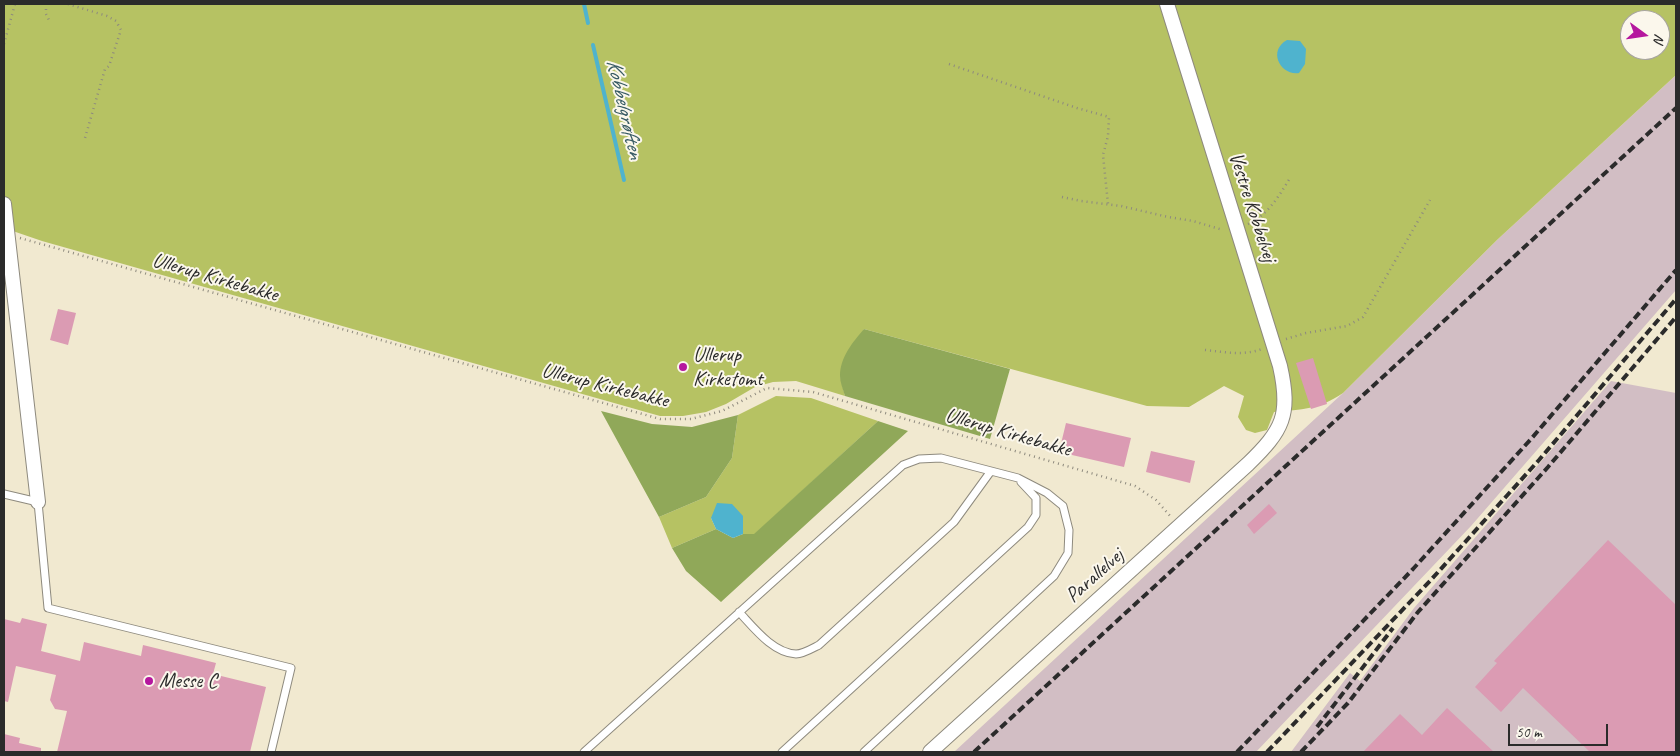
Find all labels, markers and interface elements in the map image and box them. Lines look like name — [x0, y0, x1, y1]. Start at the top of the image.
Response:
north arrow — [1620, 10, 1670, 60]
text: N — [1650, 32, 1668, 45]
water label: Kobbelgrøften — [600, 57, 648, 161]
street label: Vestre Kobbelvej — [1222, 149, 1282, 265]
street label: Ullerup Kirkebakke — [149, 248, 281, 308]
place label: Ullerup Kirketomt — [693, 342, 763, 392]
street label: Ullerup Kirkebakke — [539, 358, 671, 414]
marker: Ullerup Kirketomt — [677, 361, 689, 373]
street label: Ullerup Kirkebakke — [942, 403, 1074, 463]
street label: Parallelvej — [1061, 543, 1129, 609]
place label: Messe C — [159, 668, 217, 694]
marker: Messe C — [143, 675, 155, 687]
scale bar — [1510, 714, 1610, 746]
text: 50 m — [1516, 723, 1542, 742]

